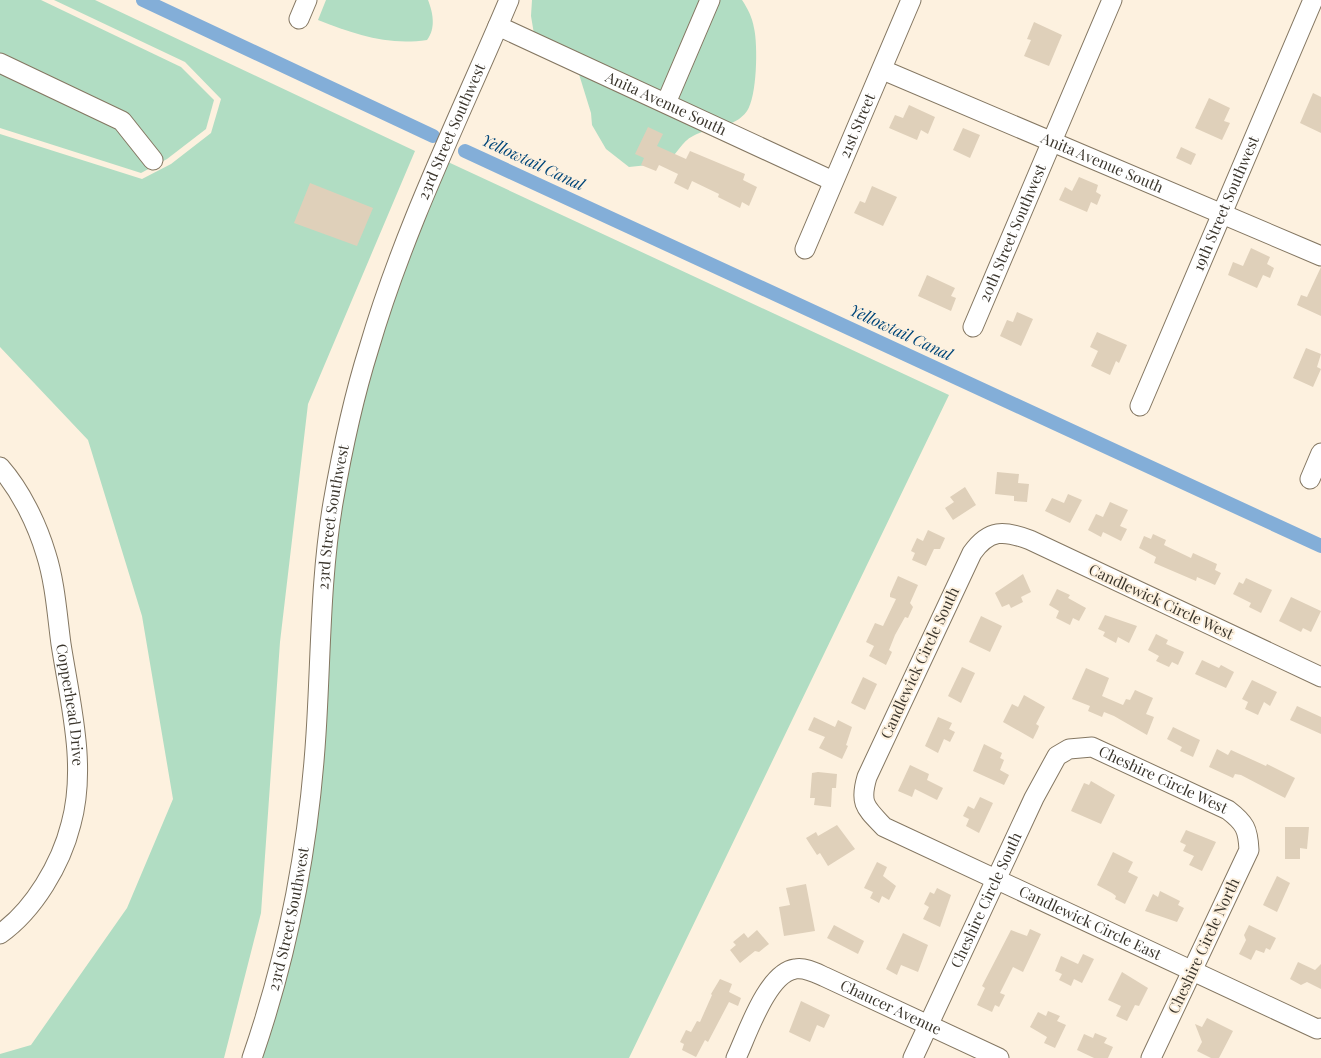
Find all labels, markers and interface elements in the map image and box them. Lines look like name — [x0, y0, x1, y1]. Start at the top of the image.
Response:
street label: 23rd Street Southwest — [412, 59, 490, 203]
street label: Anita Avenue South — [602, 66, 730, 139]
street label: 21st Street — [834, 89, 879, 161]
street label: Anita Avenue South — [1037, 127, 1167, 197]
water label: Yellowtail Canal — [478, 128, 589, 195]
street label: 19th Street Southwest — [1188, 132, 1263, 274]
street label: 20th Street Southwest — [974, 160, 1050, 305]
water label: Yellowtail Canal — [846, 298, 957, 365]
street label: 23rd Street Southwest — [312, 442, 353, 590]
street label: Candlewick Circle West — [1086, 559, 1238, 644]
street label: Candlewick Circle South — [875, 583, 963, 742]
street label: Copperhead Drive — [52, 642, 89, 766]
street label: Cheshire Circle West — [1096, 741, 1232, 818]
street label: Cheshire Circle South — [945, 829, 1026, 971]
street label: 23rd Street Southwest — [262, 845, 313, 993]
street label: Cheshire Circle North — [1163, 874, 1243, 1017]
street label: Candlewick Circle East — [1016, 880, 1166, 964]
street label: Chaucer Avenue — [837, 975, 945, 1039]

